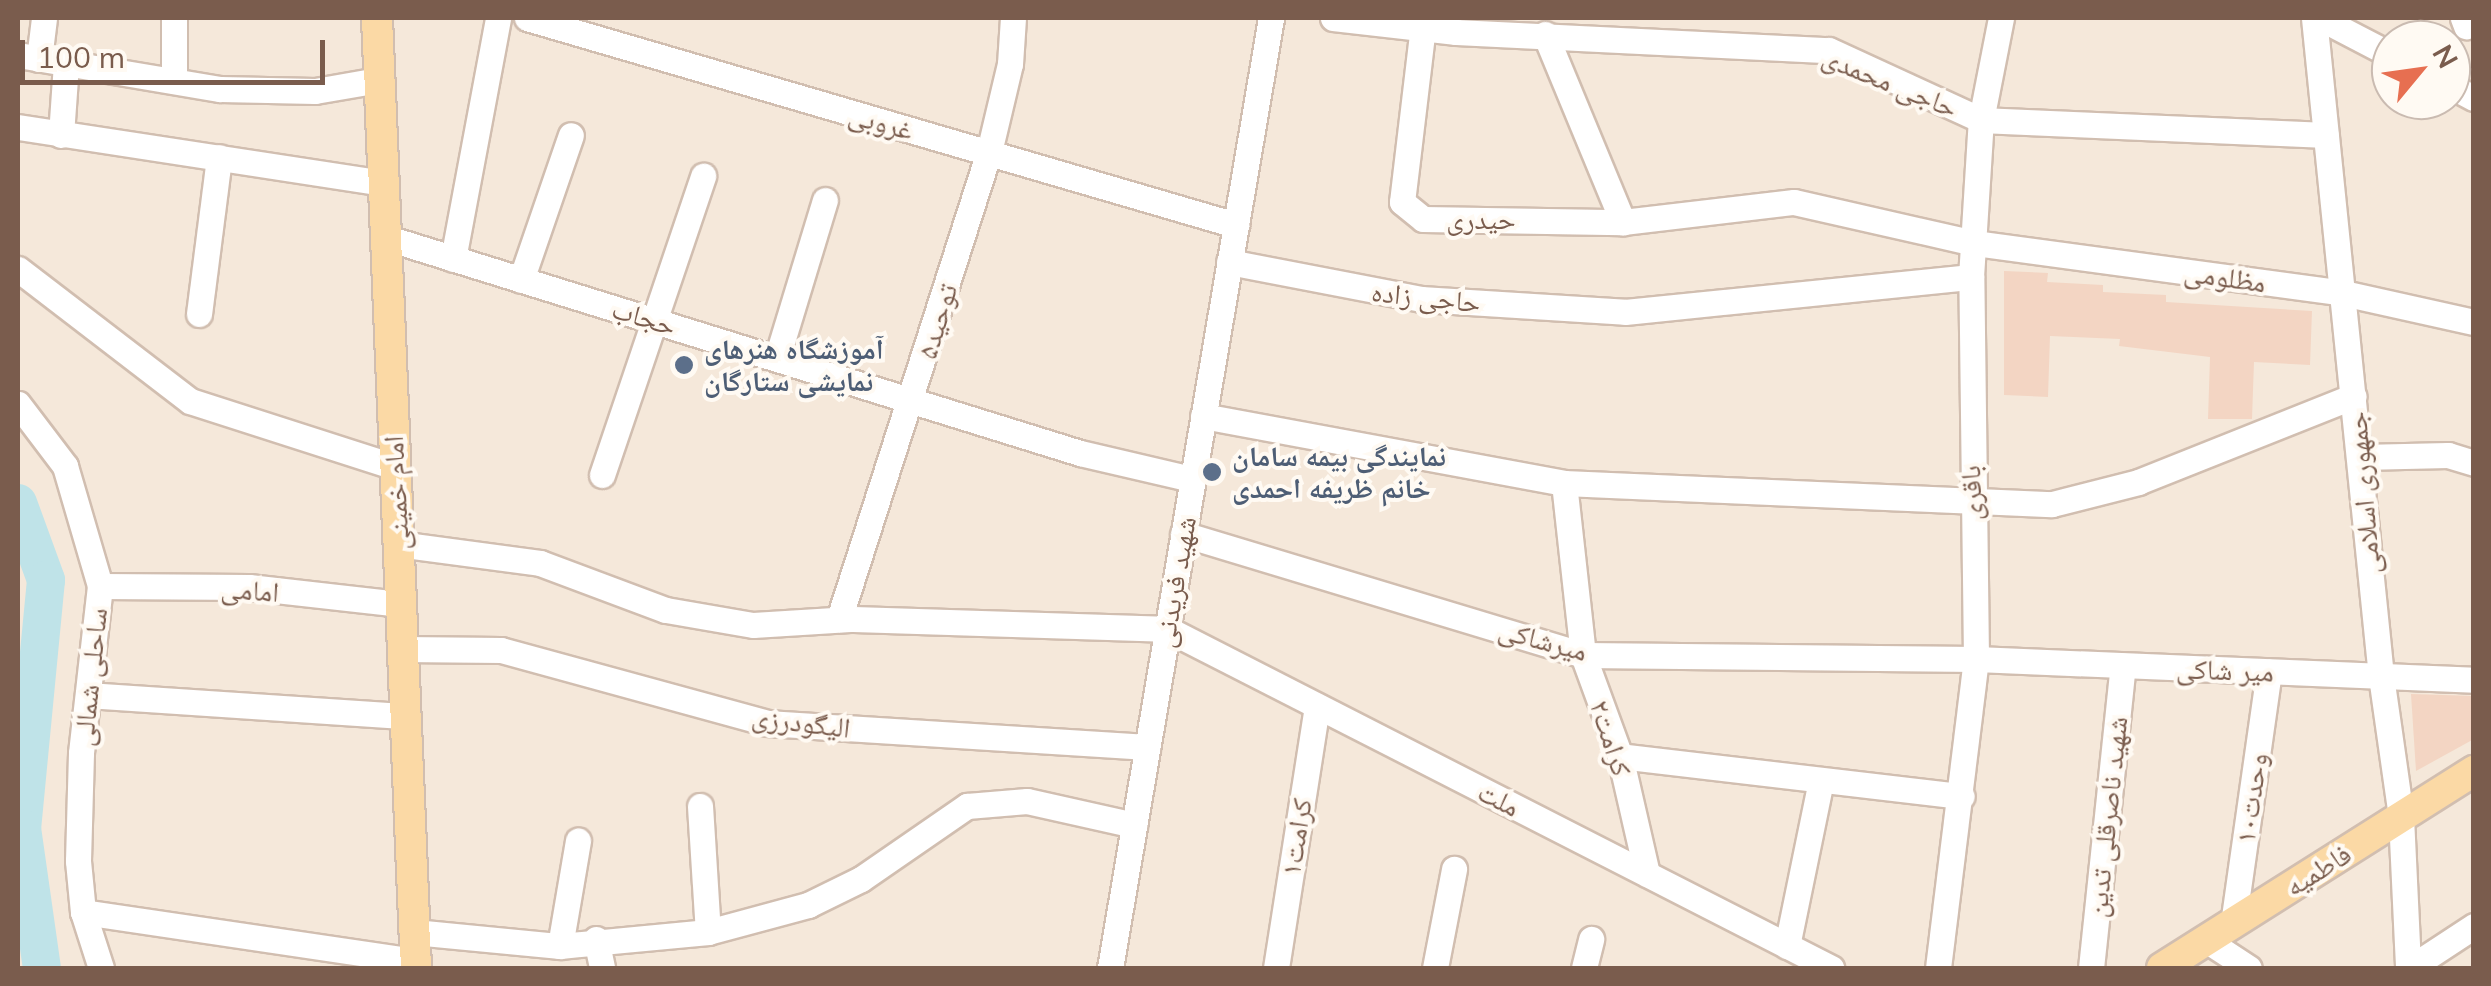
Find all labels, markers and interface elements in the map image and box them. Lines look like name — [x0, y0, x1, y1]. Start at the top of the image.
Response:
scale bar — [25, 20, 330, 82]
north arrow — [2371, 20, 2471, 120]
text: 100 m — [37, 38, 125, 76]
text: N — [2425, 38, 2466, 74]
street label: حاجی محمدی — [1818, 40, 1962, 124]
street label: غروبی — [845, 97, 917, 147]
street label: حیدری — [1446, 202, 1516, 236]
street label: مظلومی — [2182, 255, 2268, 299]
street label: حاجی زاده — [1370, 275, 1482, 319]
street label: توحید۵ — [910, 280, 964, 362]
street label: حجاب — [608, 291, 680, 343]
place label: آموزشگاه هنرهای نمایشی ستارگان — [704, 332, 884, 398]
marker: آموزشگاه هنرهای نمایشی ستارگان — [673, 354, 695, 376]
street label: جمهوری اسلامی — [2339, 410, 2387, 576]
street label: امام خمینی — [376, 435, 416, 551]
place label: نمایندگی بیمه سامان خانم ظریفه احمدی — [1232, 439, 1446, 505]
marker: نمایندگی بیمه سامان خانم ظریفه احمدی — [1201, 461, 1223, 483]
street label: باقری — [1953, 465, 1989, 521]
street label: شهید فریدنی — [1147, 514, 1203, 650]
street label: امامی — [220, 571, 280, 609]
street label: ساحلی شمالی — [66, 606, 114, 748]
street label: میرشاکی — [1495, 612, 1591, 668]
street label: میر شاکی — [2176, 652, 2274, 688]
street label: کرامت۲ — [1583, 696, 1639, 780]
street label: الیگودرزی — [750, 699, 852, 745]
street label: شهید ناصرقلی تدین — [2080, 715, 2134, 919]
street label: وحدت۱۰ — [2228, 751, 2274, 845]
street label: ملت — [1472, 774, 1526, 824]
street label: کرامت۱ — [1273, 796, 1319, 878]
street label: فاطمیه — [2279, 837, 2357, 903]

